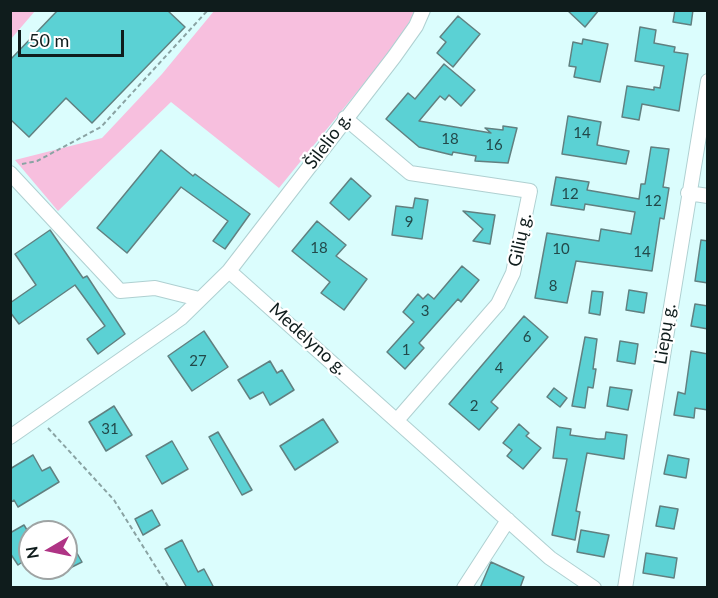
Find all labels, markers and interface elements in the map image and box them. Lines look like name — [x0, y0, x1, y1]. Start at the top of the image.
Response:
scale bar — [21, 18, 128, 56]
text: 50 m — [29, 29, 69, 51]
street label: Šilelio g. — [300, 109, 356, 173]
house number: 14 — [573, 124, 591, 142]
house number: 18 — [441, 130, 459, 148]
house number: 16 — [485, 136, 503, 154]
house number: 12 — [561, 185, 579, 203]
house number: 12 — [644, 192, 662, 210]
street label: Gilių g. — [504, 211, 536, 269]
house number: 9 — [405, 213, 413, 231]
house number: 18 — [310, 239, 328, 257]
house number: 10 — [552, 240, 570, 258]
house number: 14 — [633, 243, 651, 261]
house number: 8 — [549, 277, 557, 295]
street label: Medelyno g. — [265, 298, 351, 380]
house number: 3 — [421, 302, 429, 320]
street label: Liepų g. — [650, 302, 680, 366]
house number: 6 — [523, 328, 531, 346]
house number: 1 — [402, 341, 410, 359]
house number: 27 — [189, 352, 207, 370]
house number: 4 — [495, 359, 503, 377]
house number: 2 — [470, 397, 478, 415]
house number: 31 — [101, 420, 119, 438]
north arrow — [18, 520, 78, 580]
text: N — [21, 545, 42, 560]

